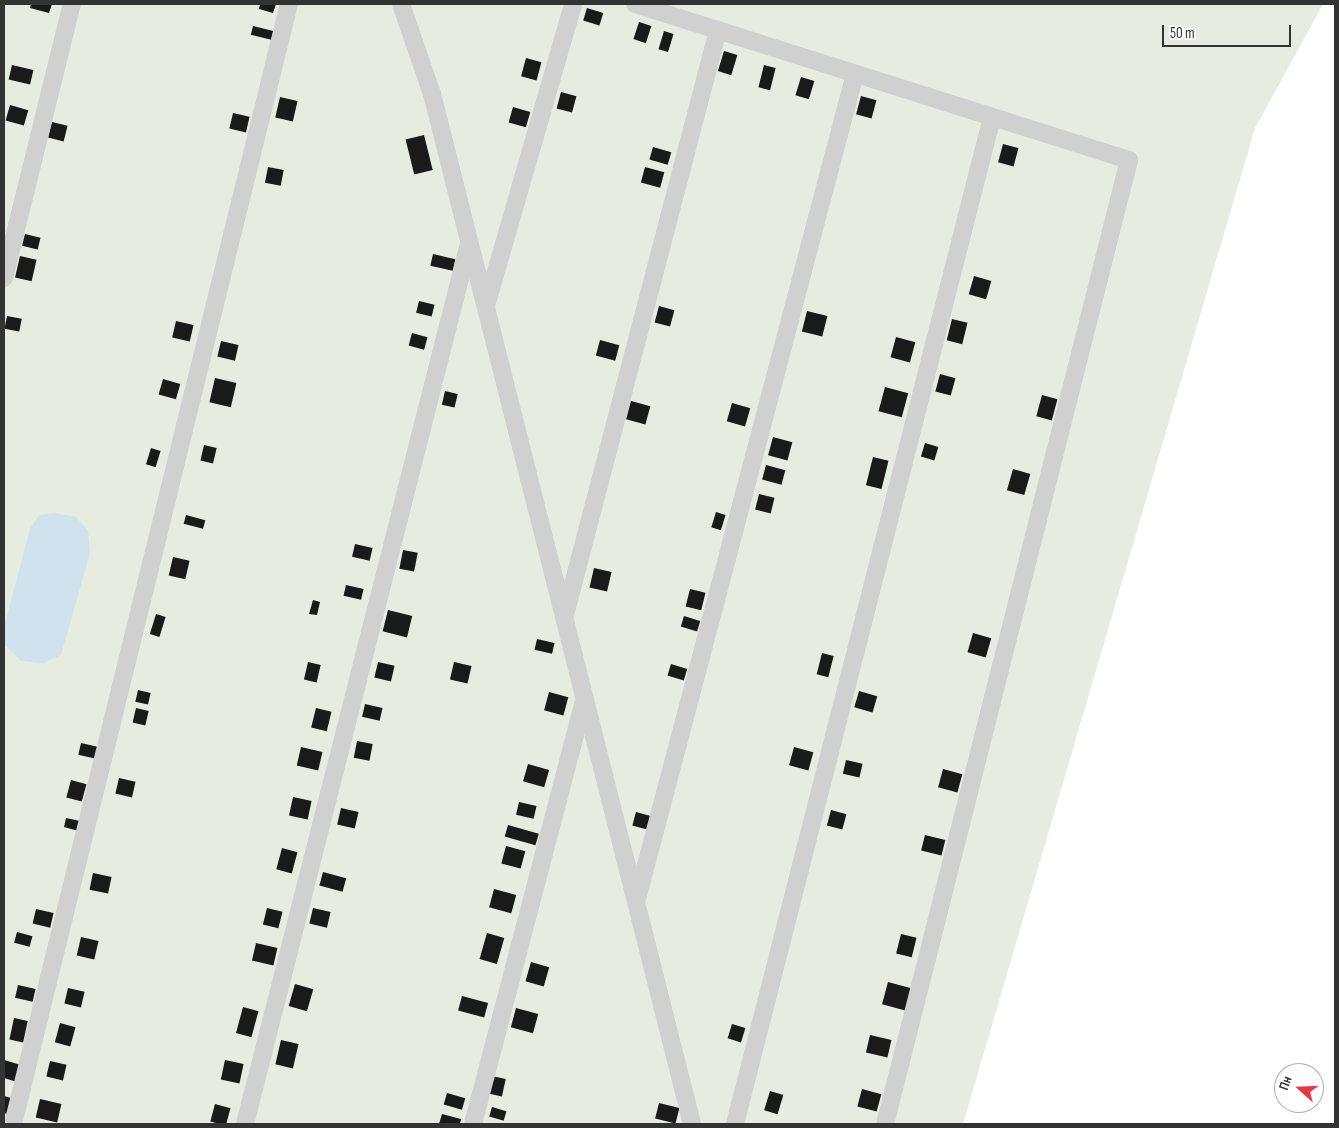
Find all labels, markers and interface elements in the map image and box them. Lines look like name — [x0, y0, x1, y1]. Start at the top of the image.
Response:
scale bar — [1164, 15, 1293, 47]
text: 50 m — [1170, 24, 1195, 43]
north arrow — [1274, 1063, 1324, 1113]
text: Пн — [1275, 1074, 1296, 1092]

